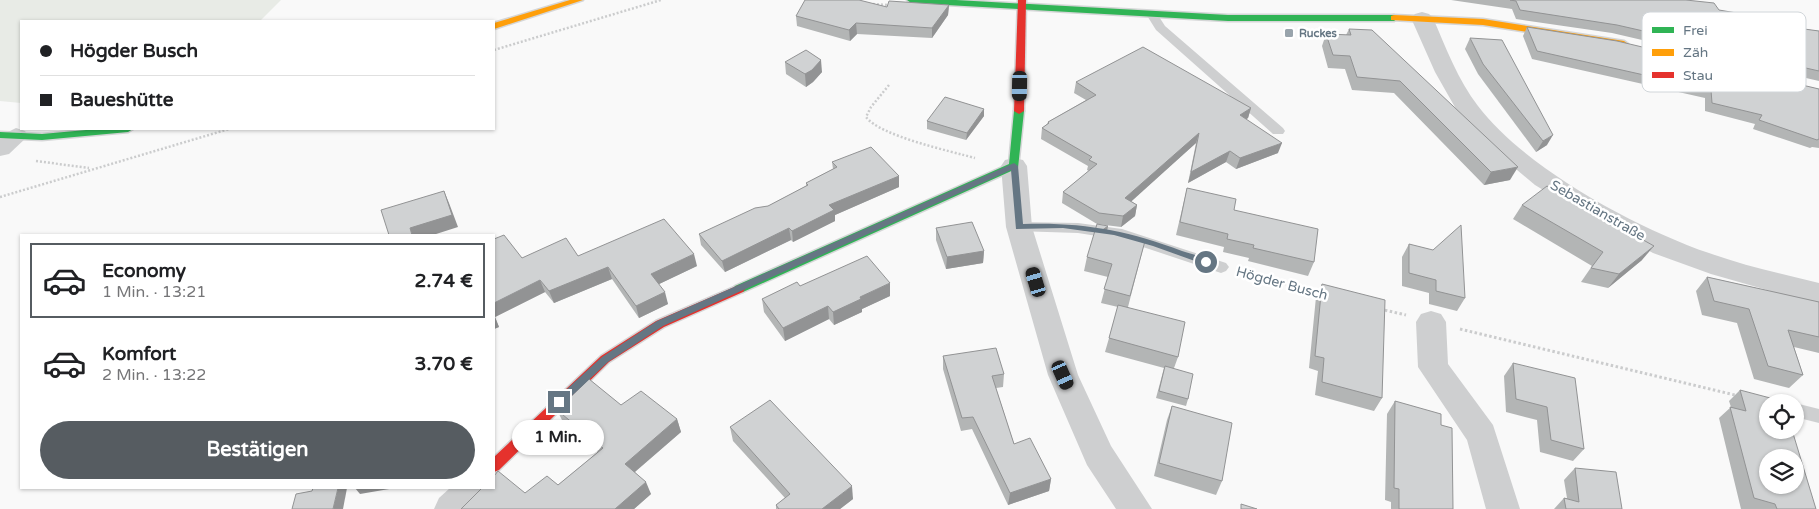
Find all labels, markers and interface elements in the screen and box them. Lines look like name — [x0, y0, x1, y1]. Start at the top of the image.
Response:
legend — [1642, 12, 1806, 92]
text: Frei — [1683, 22, 1708, 39]
marker: Ruckes — [1283, 27, 1295, 39]
place label: Ruckes — [1299, 27, 1338, 40]
text: Högder Busch — [70, 40, 198, 62]
text: Zäh — [1683, 44, 1708, 61]
text: Stau — [1683, 67, 1713, 84]
car — [1012, 71, 1027, 101]
text: Baueshütte — [70, 89, 173, 111]
street label: Sebastianstraße — [1547, 176, 1648, 245]
route start — [1195, 251, 1217, 273]
icon: car — [42, 258, 87, 303]
text: Economy — [102, 260, 186, 282]
street label: Högder Busch — [1234, 263, 1330, 304]
car — [1024, 265, 1047, 299]
text: 2.74 € — [415, 270, 473, 292]
text: 1 Min. · 13:21 — [102, 282, 206, 302]
icon: car — [42, 341, 87, 386]
text: Komfort — [102, 343, 176, 365]
text: 3.70 € — [415, 353, 473, 375]
car — [1050, 358, 1075, 392]
text: 2 Min. · 13:22 — [102, 365, 206, 385]
route end — [548, 391, 570, 413]
map controls — [1759, 394, 1804, 494]
button: locate — [1759, 394, 1804, 439]
callout: 1 Min. — [513, 420, 605, 454]
button: Bestätigen — [40, 421, 475, 479]
text: 1 Min. — [534, 427, 582, 447]
button: layers — [1759, 449, 1804, 494]

